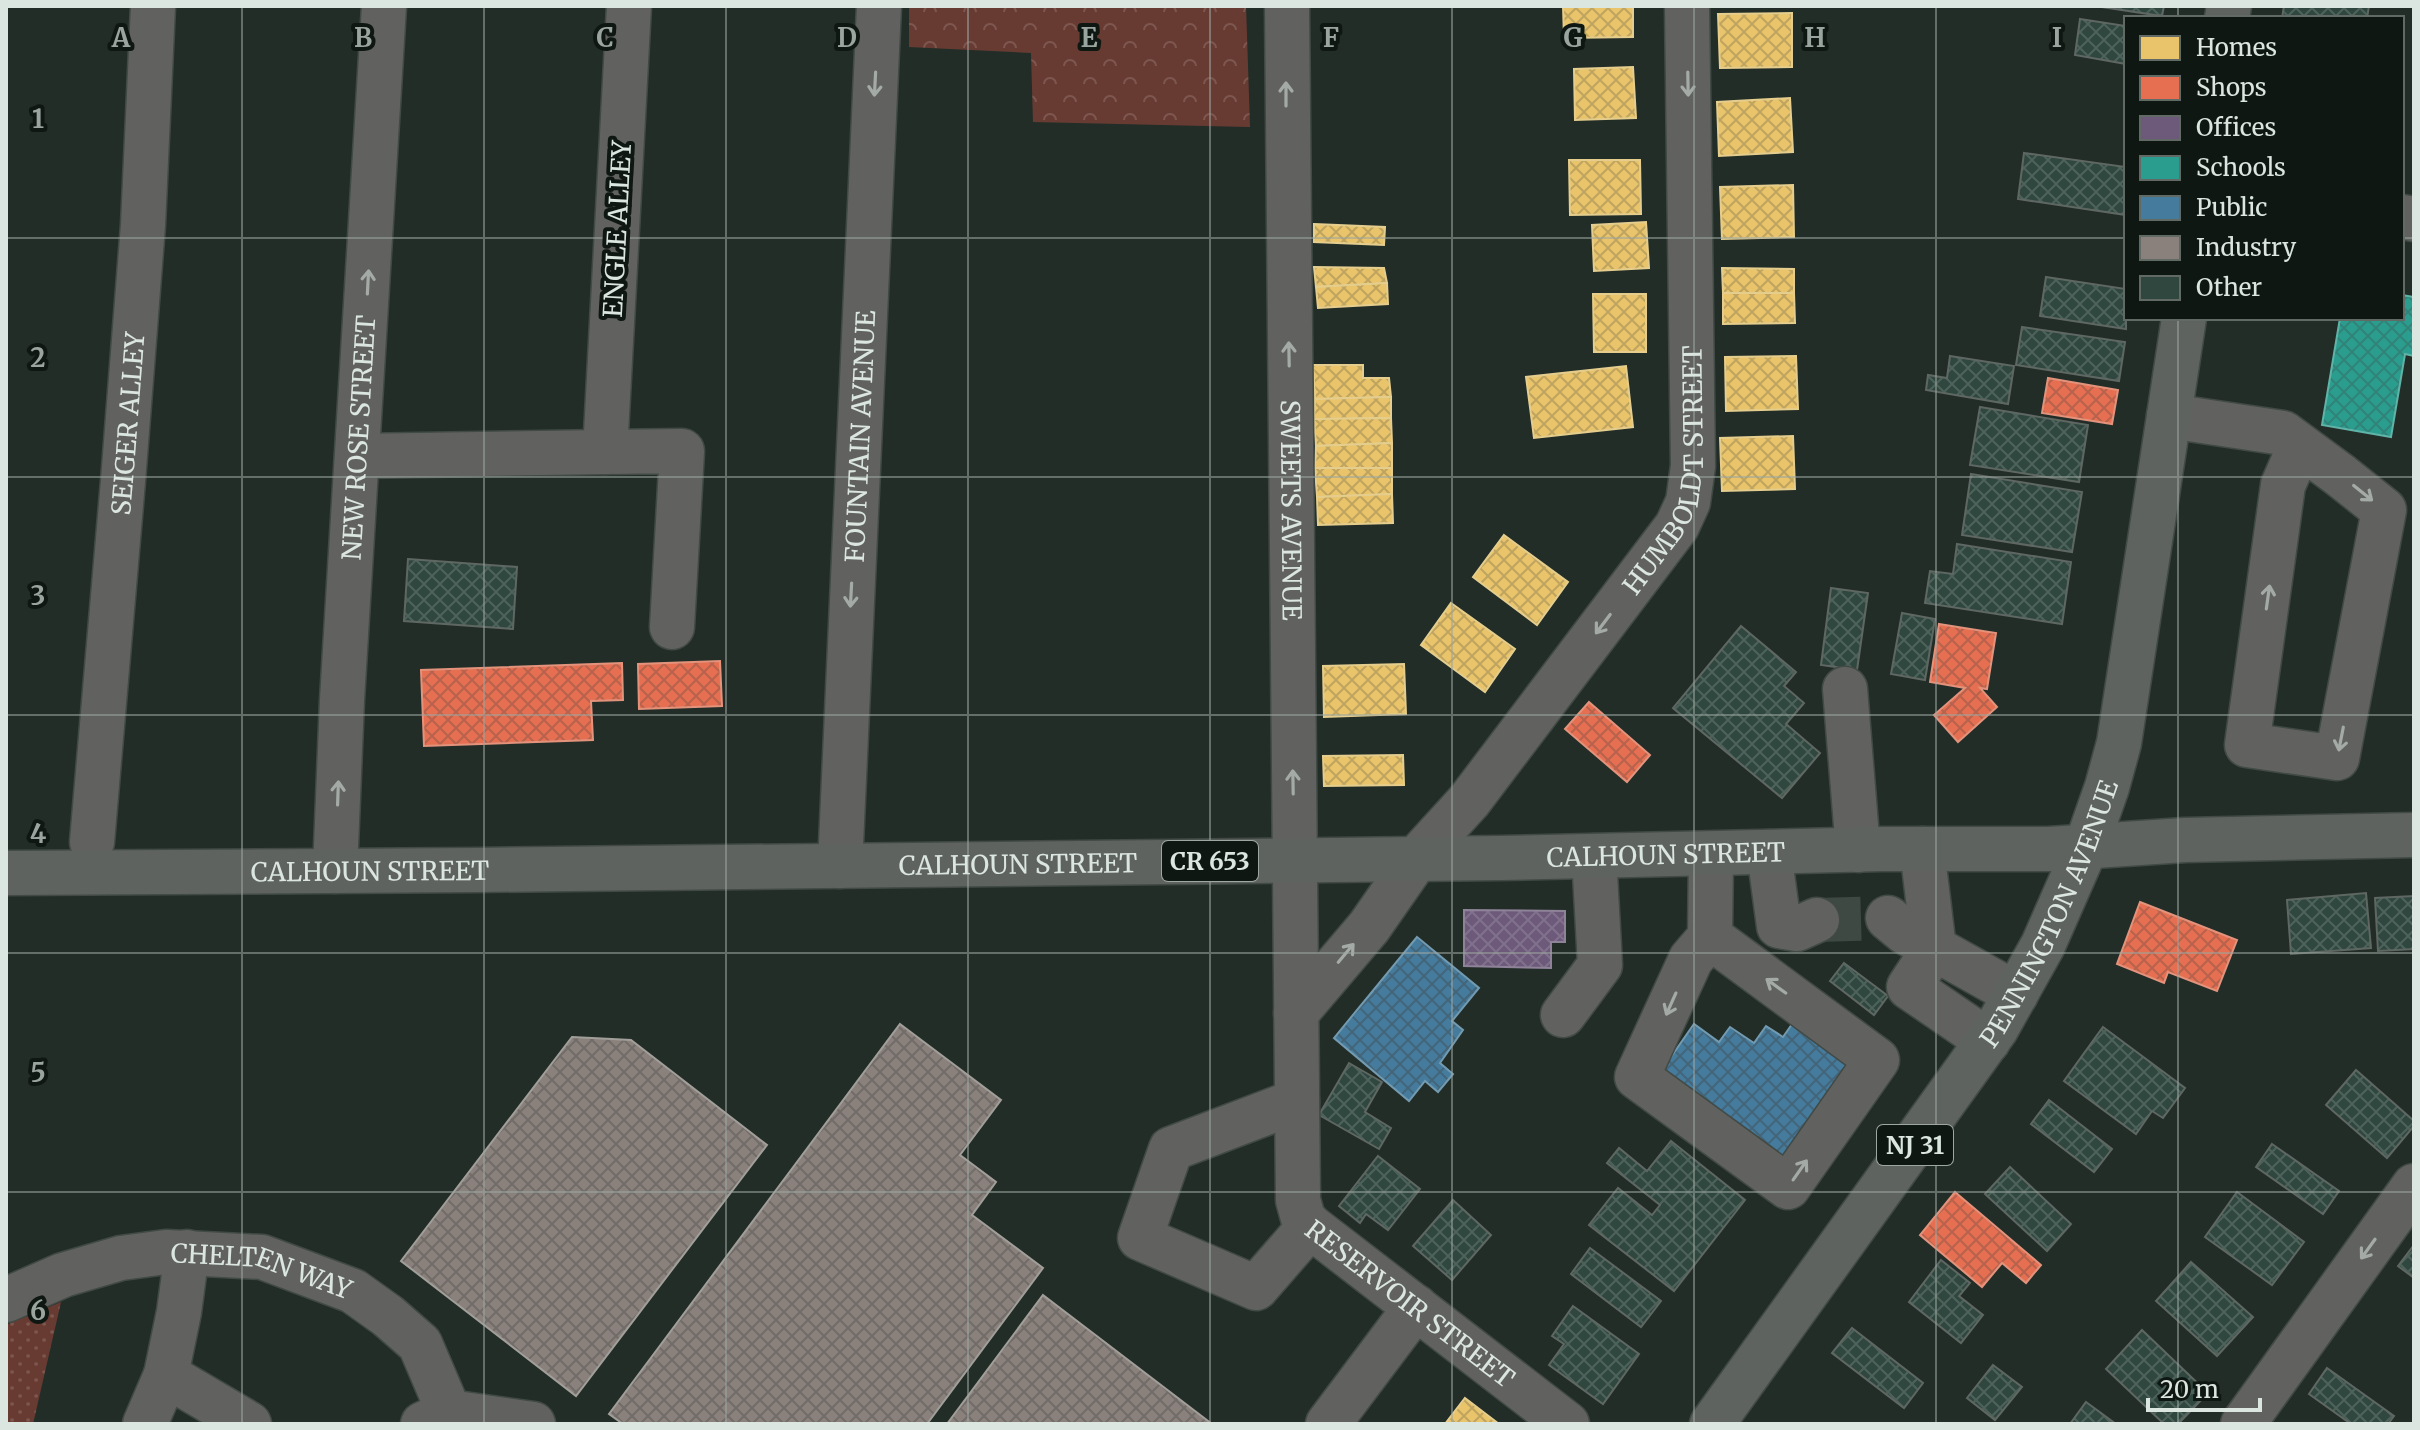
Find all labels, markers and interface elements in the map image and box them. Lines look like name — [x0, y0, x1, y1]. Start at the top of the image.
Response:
legend — [2124, 16, 2404, 320]
text: A — [111, 21, 131, 54]
text: B — [354, 21, 372, 54]
text: C — [596, 21, 614, 54]
text: D — [837, 21, 857, 54]
text: E — [1081, 21, 1098, 54]
text: F — [1323, 21, 1339, 54]
text: G — [1564, 21, 1583, 54]
text: H — [1804, 21, 1826, 54]
text: I — [2052, 21, 2062, 54]
text: Homes — [2196, 32, 2277, 63]
one-way arrow — [867, 70, 882, 97]
one-way arrow — [1680, 70, 1696, 97]
text: Shops — [2196, 72, 2267, 103]
one-way arrow — [1278, 81, 1294, 108]
text: 1 — [32, 102, 44, 135]
text: Offices — [2196, 112, 2276, 143]
street label: ENGLE ALLEY — [596, 138, 638, 318]
text: Schools — [2196, 152, 2286, 183]
text: Public — [2196, 192, 2267, 223]
text: Industry — [2196, 232, 2296, 263]
one-way arrow — [360, 269, 375, 296]
text: Other — [2196, 272, 2262, 303]
street label: FOUNTAIN AVENUE — [837, 309, 882, 563]
street label: NEW ROSE STREET — [334, 314, 382, 561]
street label: SEIGER ALLEY — [104, 329, 151, 516]
text: 2 — [30, 341, 46, 374]
one-way arrow — [1282, 341, 1297, 368]
street label: HUMBOLDT STREET — [1615, 345, 1710, 601]
street label: SWEETS AVENUE — [1274, 399, 1309, 621]
one-way arrow — [2352, 484, 2373, 502]
text: 3 — [31, 579, 45, 612]
one-way arrow — [844, 581, 859, 608]
one-way arrow — [2261, 585, 2276, 610]
one-way arrow — [1594, 613, 1611, 635]
one-way arrow — [2332, 726, 2347, 751]
one-way arrow — [1286, 769, 1301, 796]
street label: PENNINGTON AVENUE — [1972, 775, 2125, 1053]
one-way arrow — [331, 780, 346, 807]
text: 4 — [30, 817, 47, 850]
street label: CALHOUN STREET — [1546, 835, 1786, 873]
road number: CR 653 — [1162, 841, 1258, 881]
street label: CALHOUN STREET — [898, 846, 1137, 882]
street label: CALHOUN STREET — [251, 853, 489, 888]
one-way arrow — [1337, 944, 1355, 964]
one-way arrow — [1765, 977, 1787, 994]
one-way arrow — [1662, 991, 1677, 1015]
text: 5 — [30, 1056, 46, 1089]
road number: NJ 31 — [1877, 1125, 1953, 1165]
one-way arrow — [1792, 1160, 1808, 1182]
street label: RESERVOIR STREET — [1299, 1212, 1522, 1394]
street label: CHELTEN WAY — [170, 1236, 358, 1306]
one-way arrow — [2360, 1238, 2376, 1260]
text: 6 — [30, 1294, 46, 1327]
scale bar — [2148, 1362, 2260, 1412]
text: 20 m — [2160, 1374, 2219, 1405]

